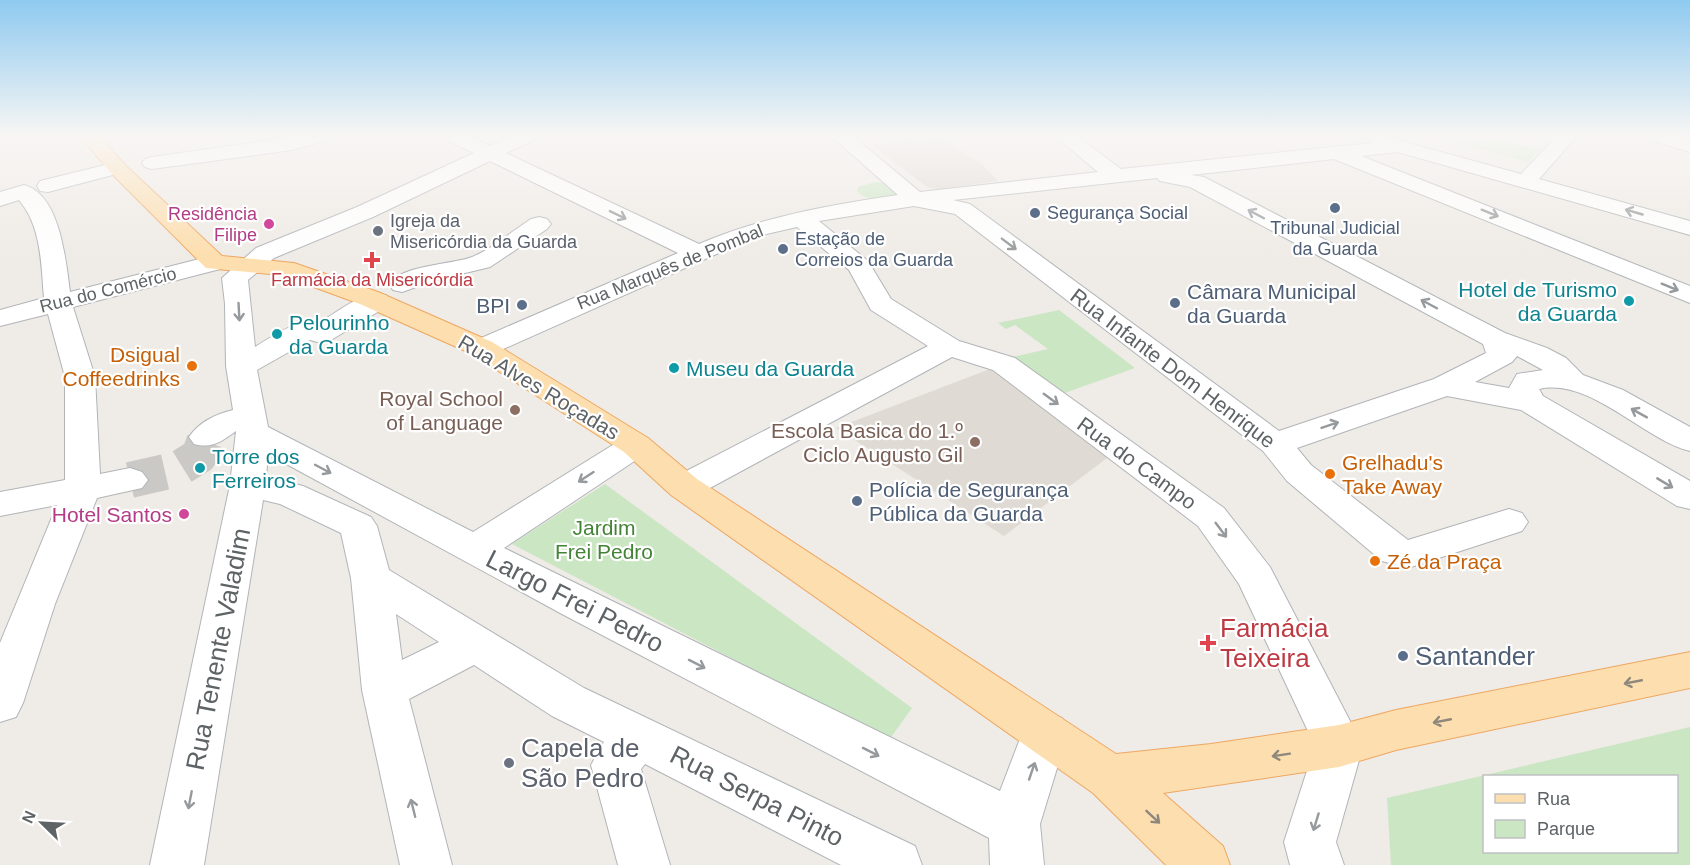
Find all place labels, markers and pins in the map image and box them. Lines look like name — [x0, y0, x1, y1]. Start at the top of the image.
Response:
marker: Tribunal Judicial da Guarda — [1328, 201, 1342, 215]
place label: Segurança Social — [1047, 203, 1188, 223]
place label: Residência Filipe — [168, 204, 258, 245]
marker: Segurança Social — [1028, 206, 1042, 220]
place label: Igreja da Misericórdia da Guarda — [390, 211, 578, 252]
marker: Residência Filipe — [262, 217, 276, 231]
place label: Tribunal Judicial da Guarda — [1270, 218, 1400, 259]
marker: Igreja da Misericórdia da Guarda — [371, 224, 385, 238]
place label: Estação de Correios da Guarda — [795, 229, 954, 270]
marker: Estação de Correios da Guarda — [776, 242, 790, 256]
marker: Farmácia da Misericórdia — [365, 253, 379, 267]
place label: Farmácia da Misericórdia — [271, 270, 474, 290]
place label: Hotel de Turismo da Guarda — [1458, 278, 1617, 325]
place label: Câmara Municipal da Guarda — [1187, 280, 1356, 327]
place label: BPI — [476, 294, 510, 317]
marker: Hotel de Turismo da Guarda — [1622, 294, 1636, 308]
marker: Câmara Municipal da Guarda — [1168, 296, 1182, 310]
marker: BPI — [515, 298, 529, 312]
place label: Pelourinho da Guarda — [289, 311, 389, 358]
marker: Pelourinho da Guarda — [270, 327, 284, 341]
place label: Dsigual Coffeedrinks — [62, 343, 180, 390]
place label: Museu da Guarda — [686, 357, 854, 380]
marker: Dsigual Coffeedrinks — [185, 359, 199, 373]
marker: Museu da Guarda — [667, 361, 681, 375]
place label: Royal School of Language — [379, 387, 503, 434]
marker: Royal School of Language — [508, 403, 522, 417]
place label: Escola Basica do 1.º Ciclo Augusto Gil — [771, 419, 963, 466]
marker: Escola Basica do 1.º Ciclo Augusto Gil — [968, 435, 982, 449]
place label: Torre dos Ferreiros — [212, 445, 300, 492]
place label: Grelhadu's Take Away — [1342, 451, 1443, 498]
marker: Torre dos Ferreiros — [193, 461, 207, 475]
marker: Grelhadu's Take Away — [1323, 467, 1337, 481]
place label: Polícia de Segurança Pública da Guarda — [869, 478, 1069, 525]
marker: Polícia de Segurança Pública da Guarda — [850, 494, 864, 508]
place label: Hotel Santos — [52, 503, 172, 526]
marker: Hotel Santos — [177, 507, 191, 521]
place label: Zé da Praça — [1387, 550, 1502, 573]
marker: Zé da Praça — [1368, 554, 1382, 568]
place label: Farmácia Teixeira — [1220, 613, 1329, 673]
marker: Farmácia Teixeira — [1201, 636, 1215, 650]
place label: Santander — [1415, 641, 1535, 671]
marker: Santander — [1396, 649, 1410, 663]
place label: Capela de São Pedro — [521, 733, 644, 793]
marker: Capela de São Pedro — [502, 756, 516, 770]

